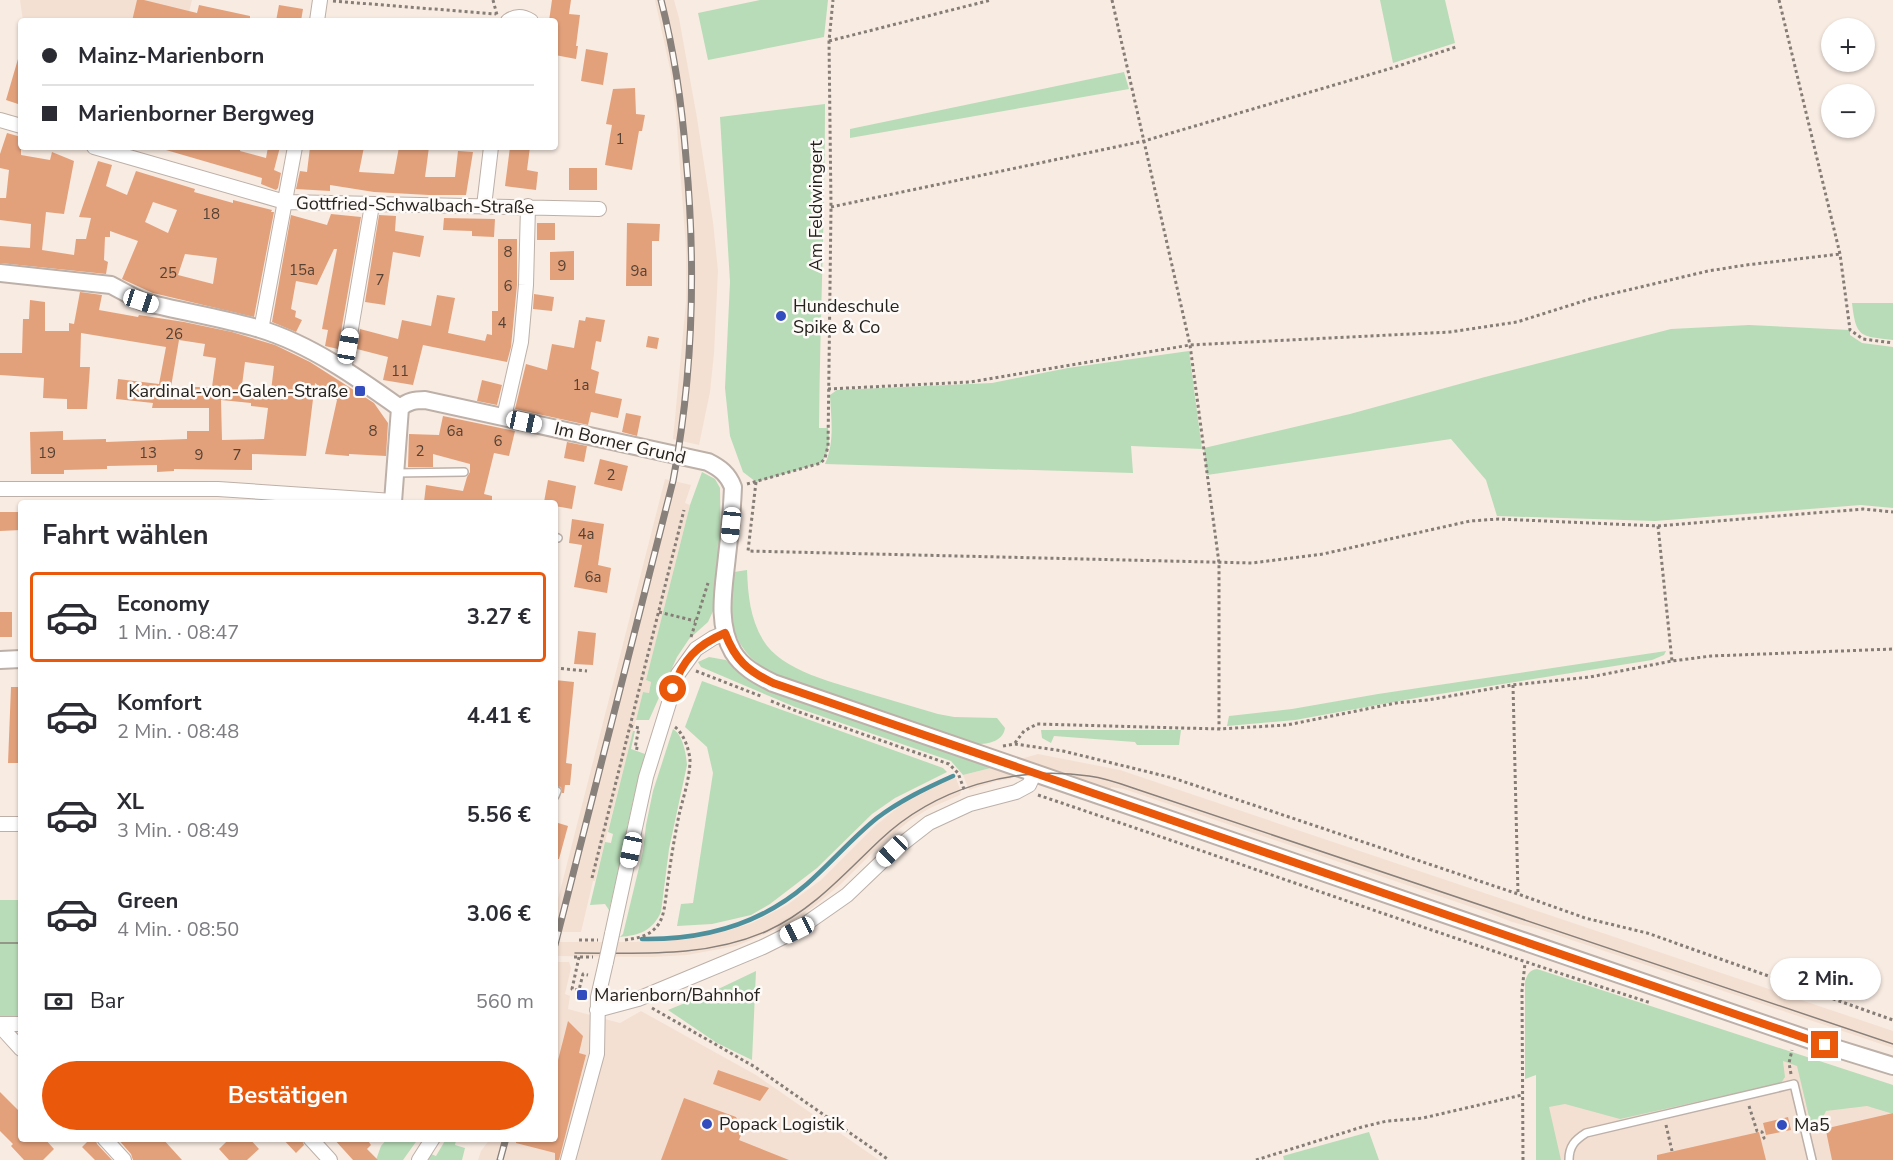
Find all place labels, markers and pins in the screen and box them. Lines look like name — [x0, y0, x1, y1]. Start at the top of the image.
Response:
place label: Hundeschule Spike & Co — [793, 294, 899, 339]
marker: Hundeschule Spike & Co — [774, 309, 788, 323]
place label: Kardinal-von-Galen-Straße — [128, 379, 348, 403]
marker: Kardinal-von-Galen-Straße — [353, 384, 367, 398]
place label: Marienborn/Bahnhof — [594, 983, 761, 1007]
marker: Marienborn/Bahnhof — [575, 988, 589, 1002]
place label: Popack Logistik — [719, 1112, 845, 1136]
place label: Ma5 — [1794, 1113, 1830, 1137]
marker: Popack Logistik — [700, 1117, 714, 1131]
marker: Ma5 — [1775, 1118, 1789, 1132]

